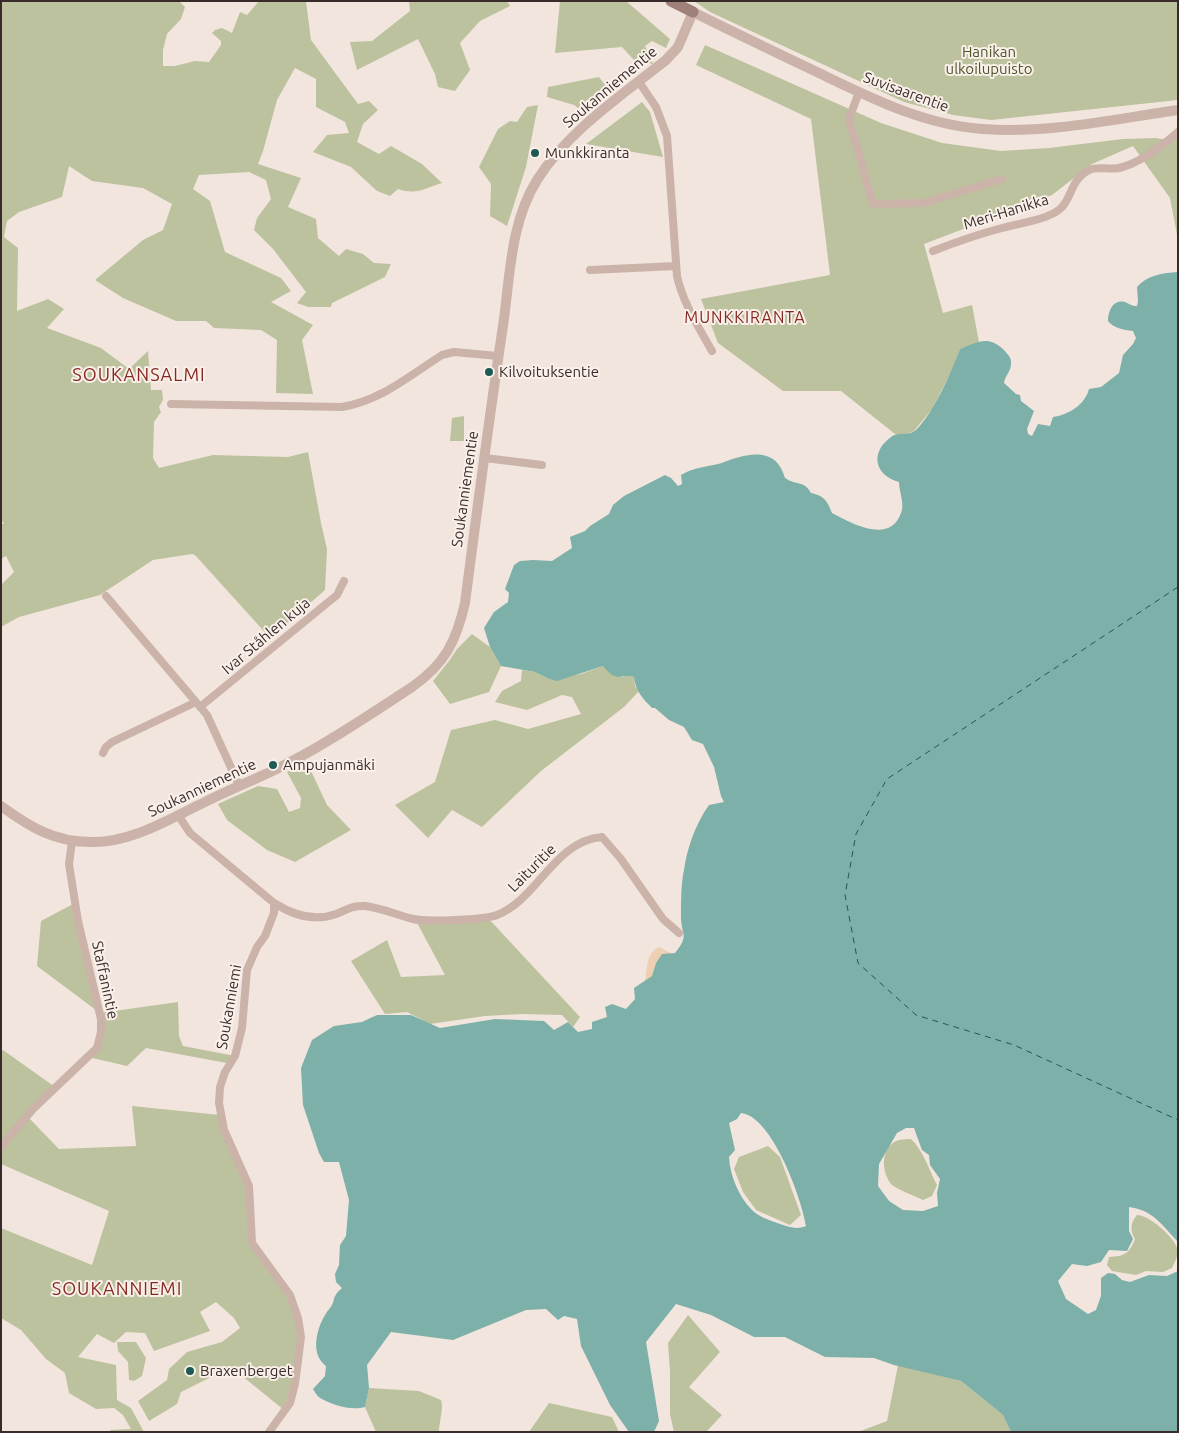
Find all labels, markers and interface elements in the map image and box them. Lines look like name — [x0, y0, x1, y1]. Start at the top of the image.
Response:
street label: Soukanniementie — [559, 42, 661, 132]
park label: Hanikan ulkoilupuisto — [946, 43, 1032, 78]
street label: Suvisaarentie — [861, 68, 951, 116]
place label: Munkkiranta — [545, 144, 629, 162]
marker: Munkkiranta — [529, 147, 541, 159]
street label: Meri-Hanikka — [961, 190, 1051, 234]
district label: MUNKKIRANTA — [683, 308, 807, 328]
place label: Kilvoituksentie — [499, 363, 599, 381]
district label: SOUKANSALMI — [71, 364, 207, 386]
marker: Kilvoituksentie — [483, 366, 495, 378]
street label: Soukanniementie — [448, 430, 482, 548]
street label: Ivar Ståhlen kuja — [218, 594, 314, 678]
street label: Soukanniementie — [145, 755, 259, 821]
place label: Ampujanmäki — [283, 756, 375, 774]
marker: Ampujanmäki — [267, 759, 279, 771]
street label: Laituritie — [504, 840, 560, 896]
street label: Staffanintie — [88, 939, 122, 1021]
street label: Soukanniemi — [213, 963, 245, 1051]
district label: SOUKANNIEMI — [50, 1278, 184, 1300]
place label: Braxenberget — [200, 1362, 293, 1380]
marker: Braxenberget — [184, 1365, 196, 1377]

